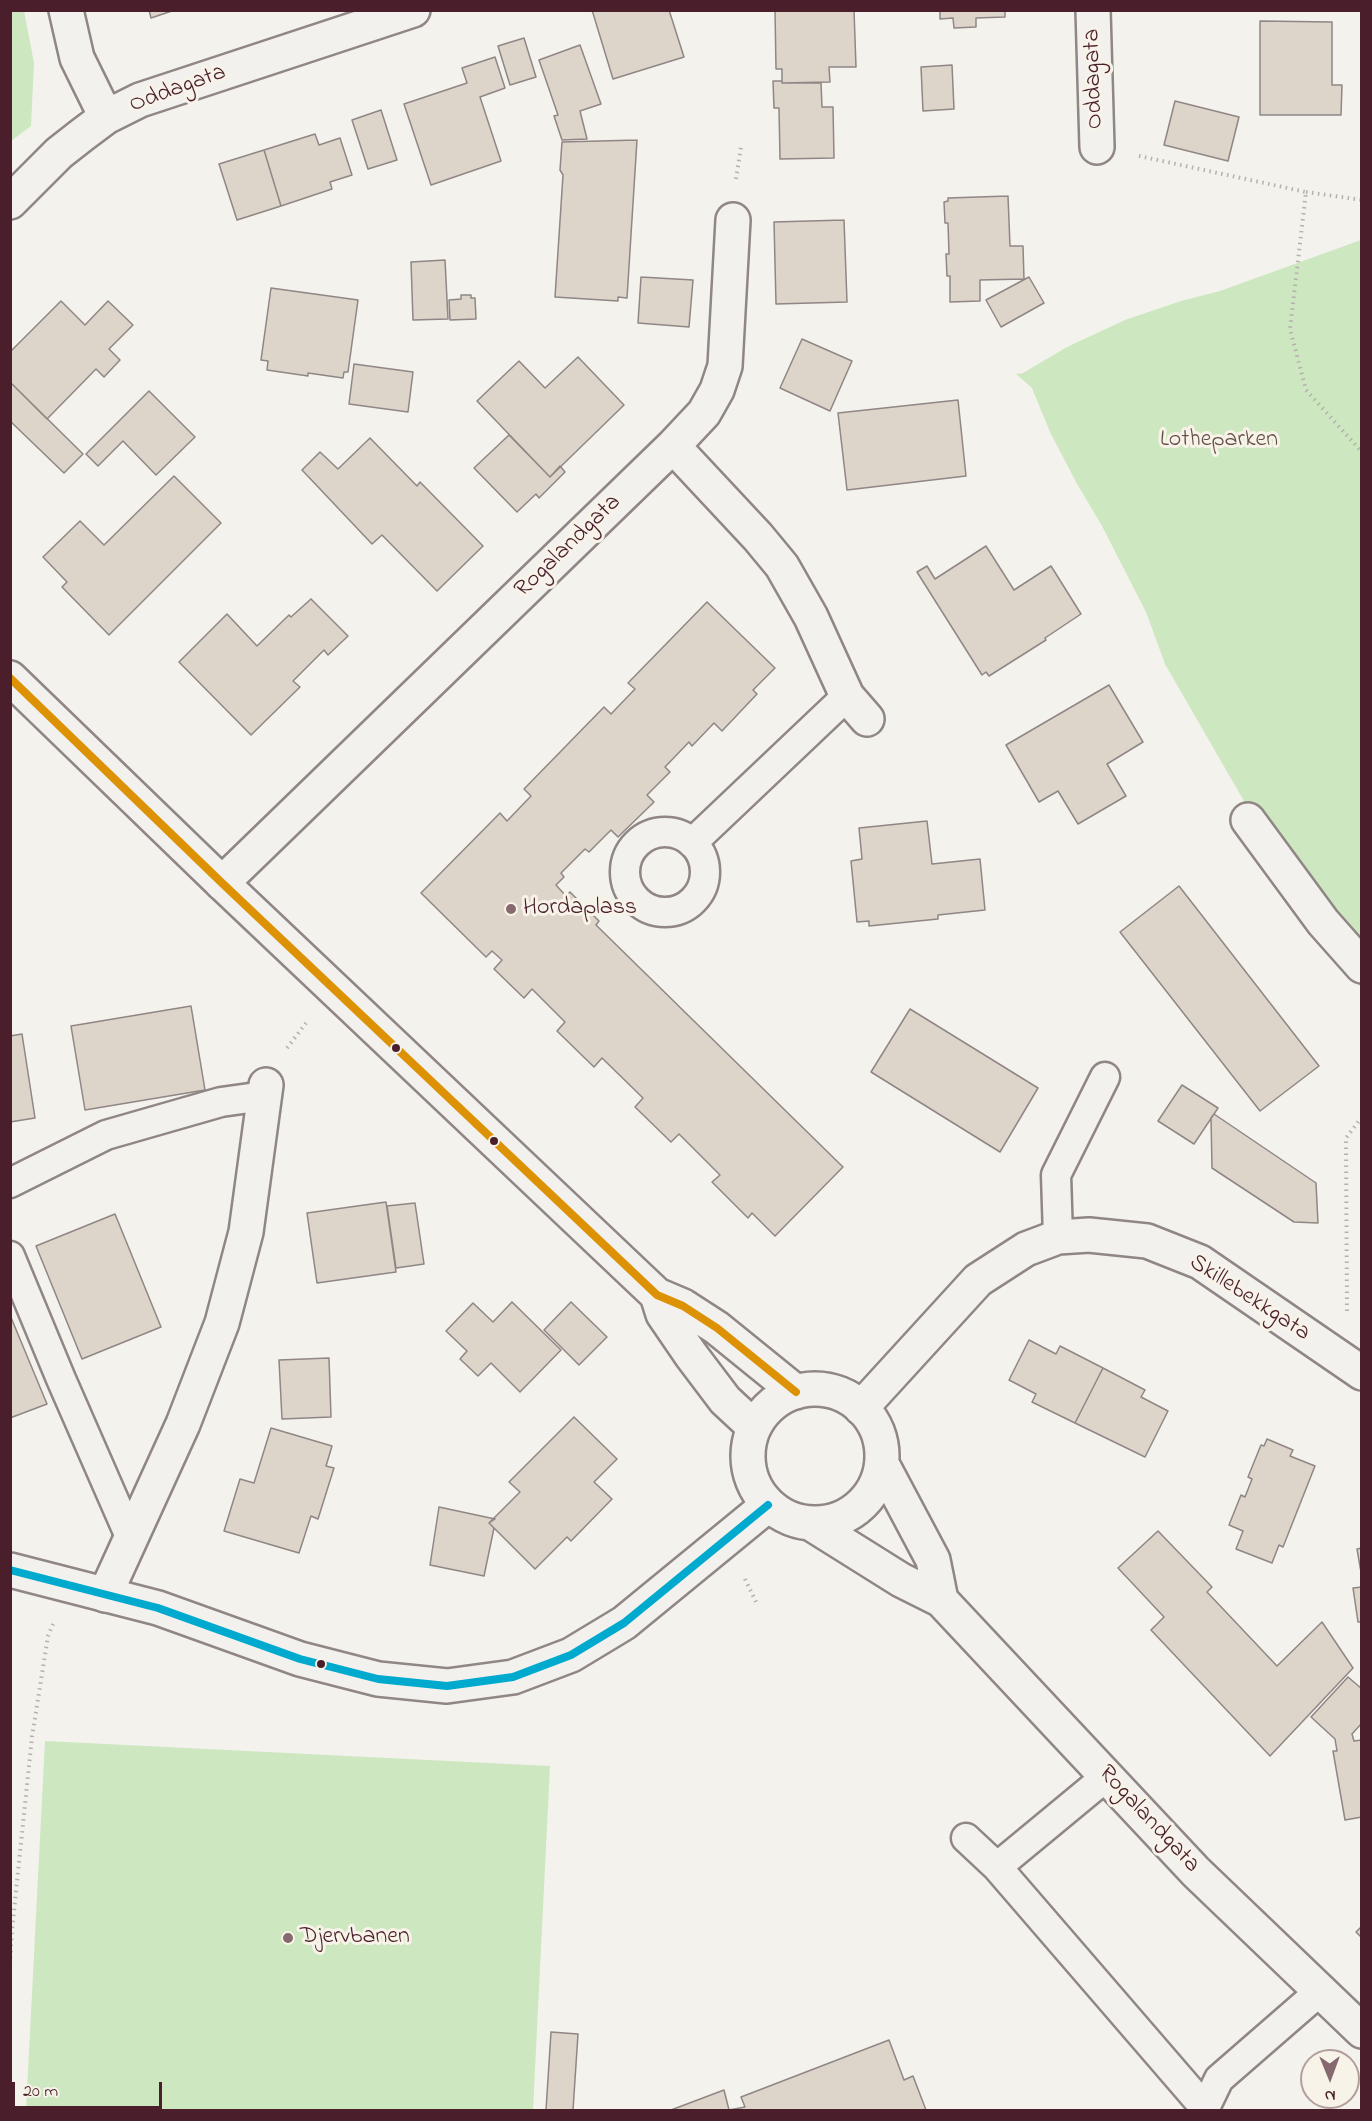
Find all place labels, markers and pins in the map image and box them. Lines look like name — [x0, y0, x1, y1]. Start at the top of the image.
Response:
place label: Hordaplass — [523, 895, 637, 923]
marker: Hordaplass — [504, 902, 518, 916]
unlabelled marker — [390, 1042, 402, 1054]
unlabelled marker — [488, 1135, 500, 1147]
unlabelled marker — [315, 1658, 327, 1670]
place label: Djervbanen — [300, 1924, 410, 1952]
marker: Djervbanen — [281, 1931, 295, 1945]

